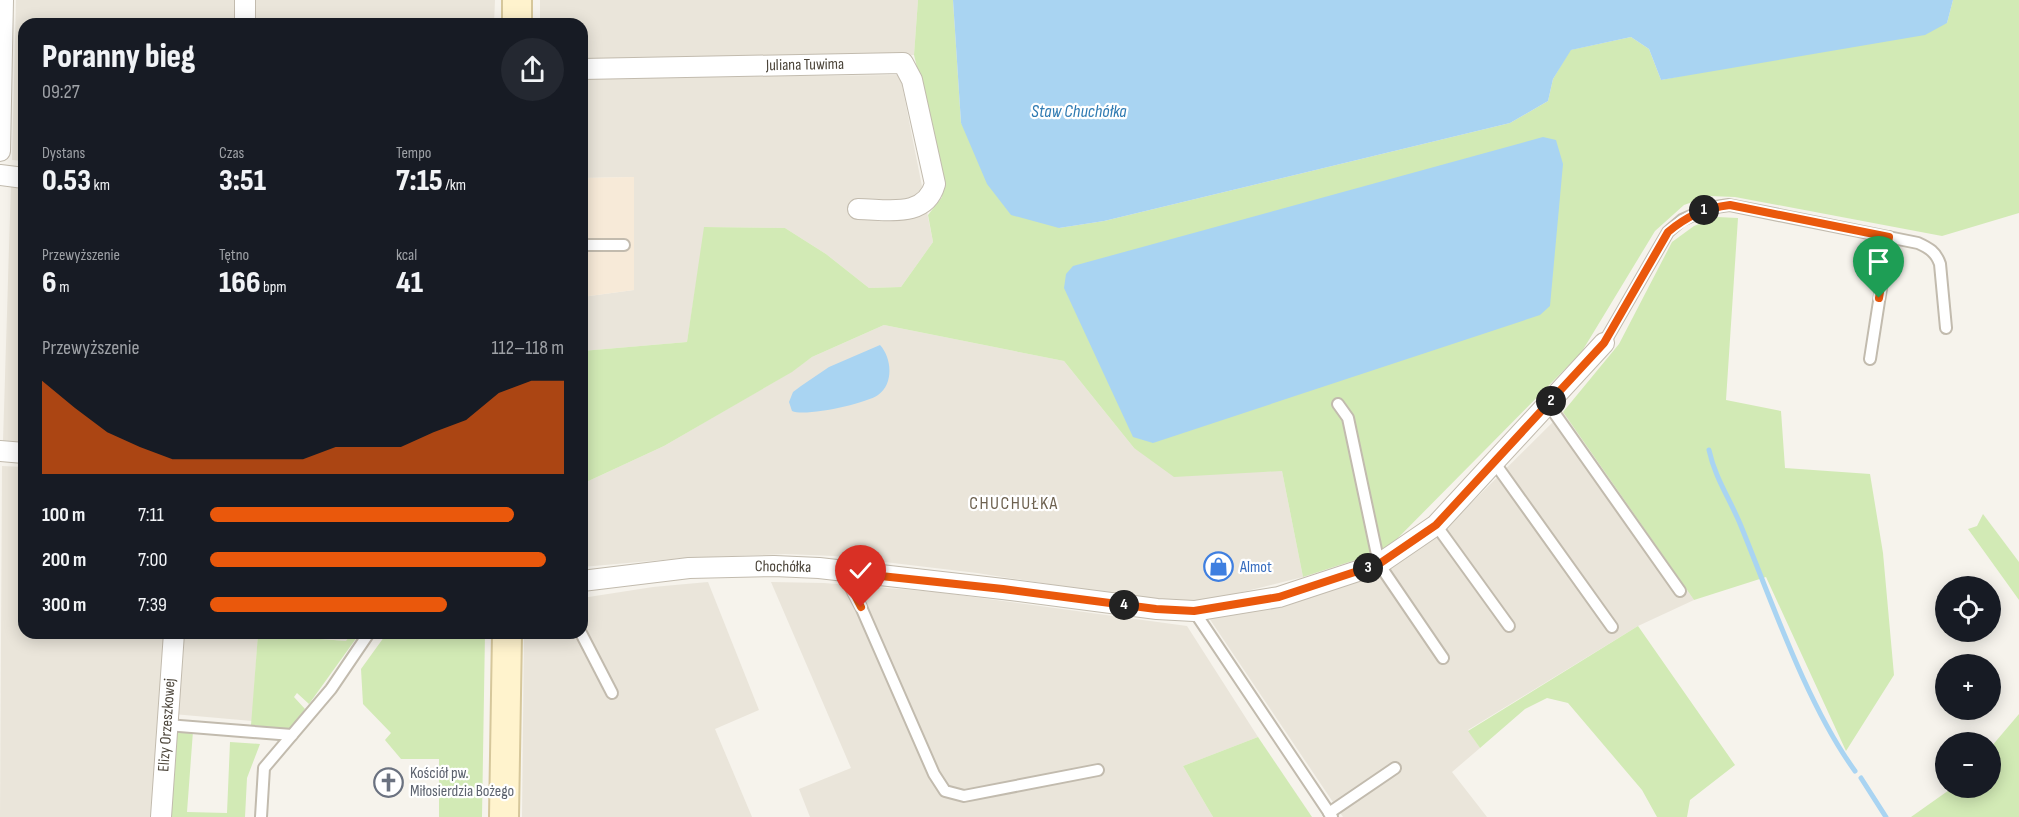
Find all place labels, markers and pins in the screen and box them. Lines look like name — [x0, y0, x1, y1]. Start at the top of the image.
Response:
pin: 1 — [1689, 195, 1719, 225]
pin — [1853, 236, 1904, 298]
pin: 2 — [1536, 386, 1566, 416]
pin — [835, 545, 886, 607]
shop icon: Almot — [1203, 551, 1235, 583]
pin: 3 — [1353, 553, 1383, 583]
place label: Almot — [1239, 558, 1272, 577]
pin: 4 — [1109, 590, 1139, 620]
place label: Kościół pw. Miłosierdzia Bożego — [410, 764, 514, 801]
church icon: Kościół pw. Miłosierdzia Bożego — [373, 766, 405, 798]

